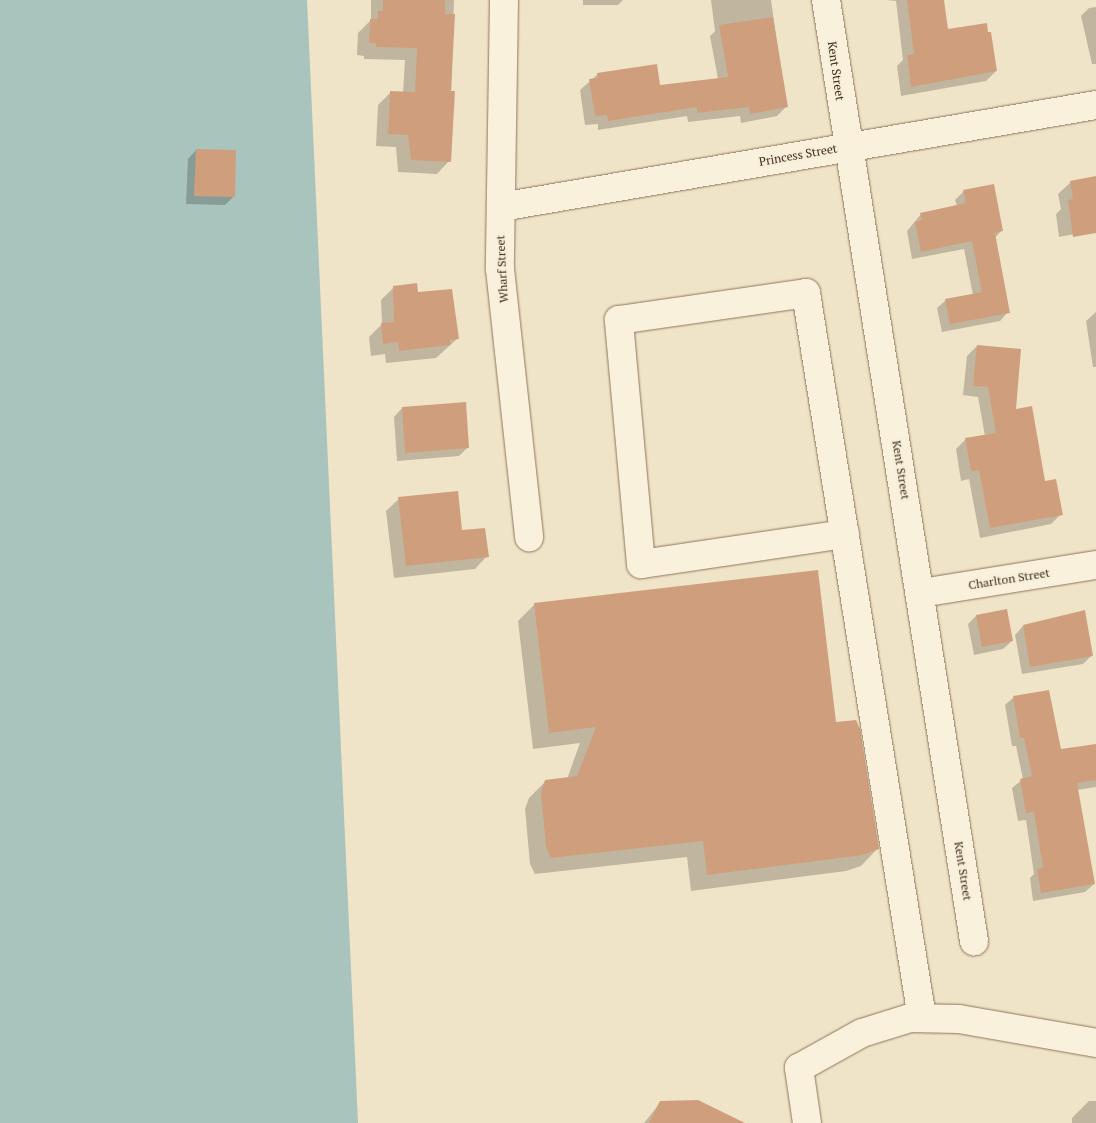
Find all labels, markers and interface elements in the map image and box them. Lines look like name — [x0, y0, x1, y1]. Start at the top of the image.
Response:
street label: Kent Street — [825, 40, 847, 102]
street label: Princess Street — [758, 141, 838, 169]
street label: Wharf Street — [493, 235, 511, 303]
street label: Kent Street — [889, 439, 913, 501]
street label: Charlton Street — [967, 565, 1051, 593]
street label: Kent Street — [951, 840, 975, 902]

